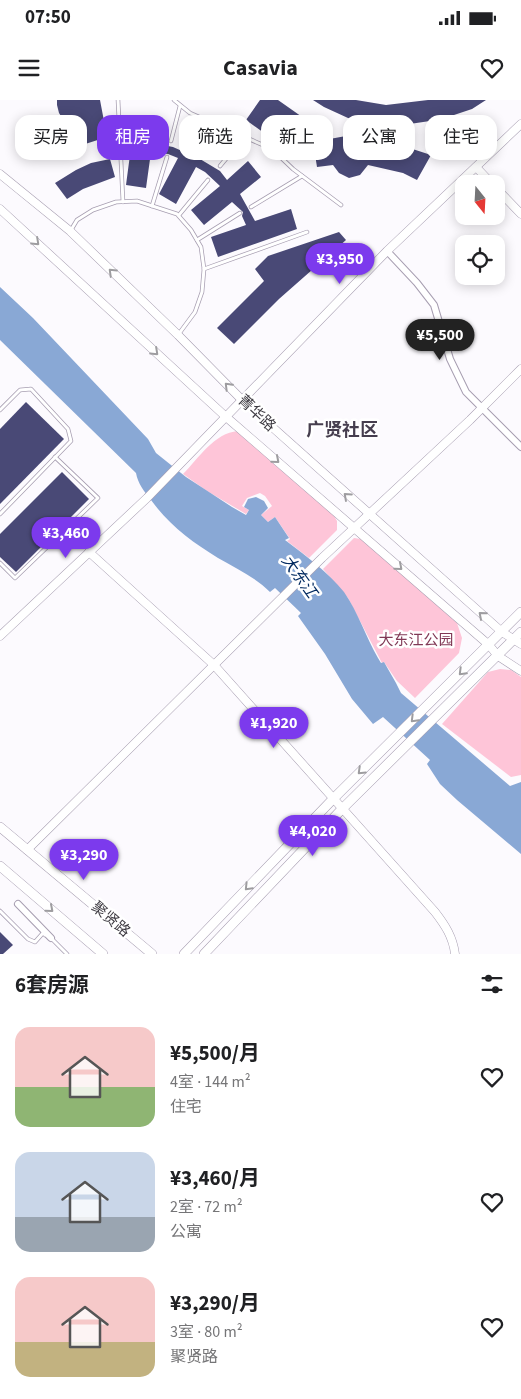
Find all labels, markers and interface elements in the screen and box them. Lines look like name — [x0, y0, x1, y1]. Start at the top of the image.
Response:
text: 07:50 — [25, 4, 71, 31]
text: Casavia — [223, 52, 298, 84]
icon: menu — [15, 54, 43, 82]
icon: heart — [478, 54, 506, 82]
chip: 买房 — [15, 115, 87, 160]
chip: 租房 — [97, 115, 169, 160]
chip: 筛选 — [179, 115, 251, 160]
chip: 新上 — [261, 115, 333, 160]
chip: 公寓 — [343, 115, 415, 160]
chip: 住宅 — [425, 115, 497, 160]
north arrow — [455, 175, 505, 225]
map controls — [455, 175, 505, 285]
button: locate — [455, 235, 505, 285]
one-way arrow — [30, 236, 39, 245]
pin: ¥3,950 — [299, 242, 381, 285]
text: ¥3,950 — [316, 248, 364, 270]
one-way arrow — [109, 269, 118, 278]
pin: ¥5,500 — [399, 318, 481, 361]
text: ¥5,500 — [416, 324, 464, 346]
one-way arrow — [150, 346, 159, 355]
one-way arrow — [224, 383, 233, 392]
street label: 菁华路 — [233, 390, 280, 436]
district label: 广贤社区 — [306, 418, 378, 443]
one-way arrow — [271, 455, 280, 464]
one-way arrow — [344, 493, 353, 502]
pin: ¥3,460 — [25, 516, 107, 559]
text: ¥3,460 — [42, 522, 90, 544]
water label: 大东江 — [276, 551, 323, 604]
one-way arrow — [393, 561, 402, 570]
one-way arrow — [479, 612, 488, 621]
park label: 大东江公园 — [378, 630, 454, 651]
one-way arrow — [459, 666, 468, 675]
pin: ¥1,920 — [233, 706, 315, 749]
text: ¥1,920 — [250, 712, 298, 734]
one-way arrow — [411, 713, 420, 722]
one-way arrow — [358, 765, 367, 774]
pin: ¥4,020 — [272, 814, 354, 857]
text: ¥4,020 — [289, 820, 337, 842]
pin: ¥3,290 — [43, 838, 125, 881]
text: ¥3,290 — [60, 844, 108, 866]
one-way arrow — [245, 882, 254, 891]
street label: 聚贤路 — [87, 897, 135, 942]
one-way arrow — [45, 903, 54, 912]
text: 6套房源 — [15, 970, 89, 1000]
icon: filters — [478, 970, 506, 998]
text: ¥5,500/月 — [170, 1038, 260, 1068]
icon: home — [55, 1047, 115, 1107]
icon: heart — [478, 1063, 506, 1091]
text: 4室 · 144 m² — [170, 1071, 251, 1093]
text: 住宅 — [170, 1096, 202, 1118]
text: ¥3,460/月 — [170, 1163, 260, 1193]
icon: home — [55, 1172, 115, 1232]
icon: heart — [478, 1188, 506, 1216]
text: 2室 · 72 m² — [170, 1196, 243, 1218]
text: 公寓 — [170, 1221, 202, 1243]
text: ¥3,290/月 — [170, 1288, 260, 1318]
icon: home — [55, 1297, 115, 1357]
icon: heart — [478, 1313, 506, 1341]
text: 3室 · 80 m² — [170, 1321, 243, 1343]
text: 聚贤路 — [170, 1346, 218, 1368]

